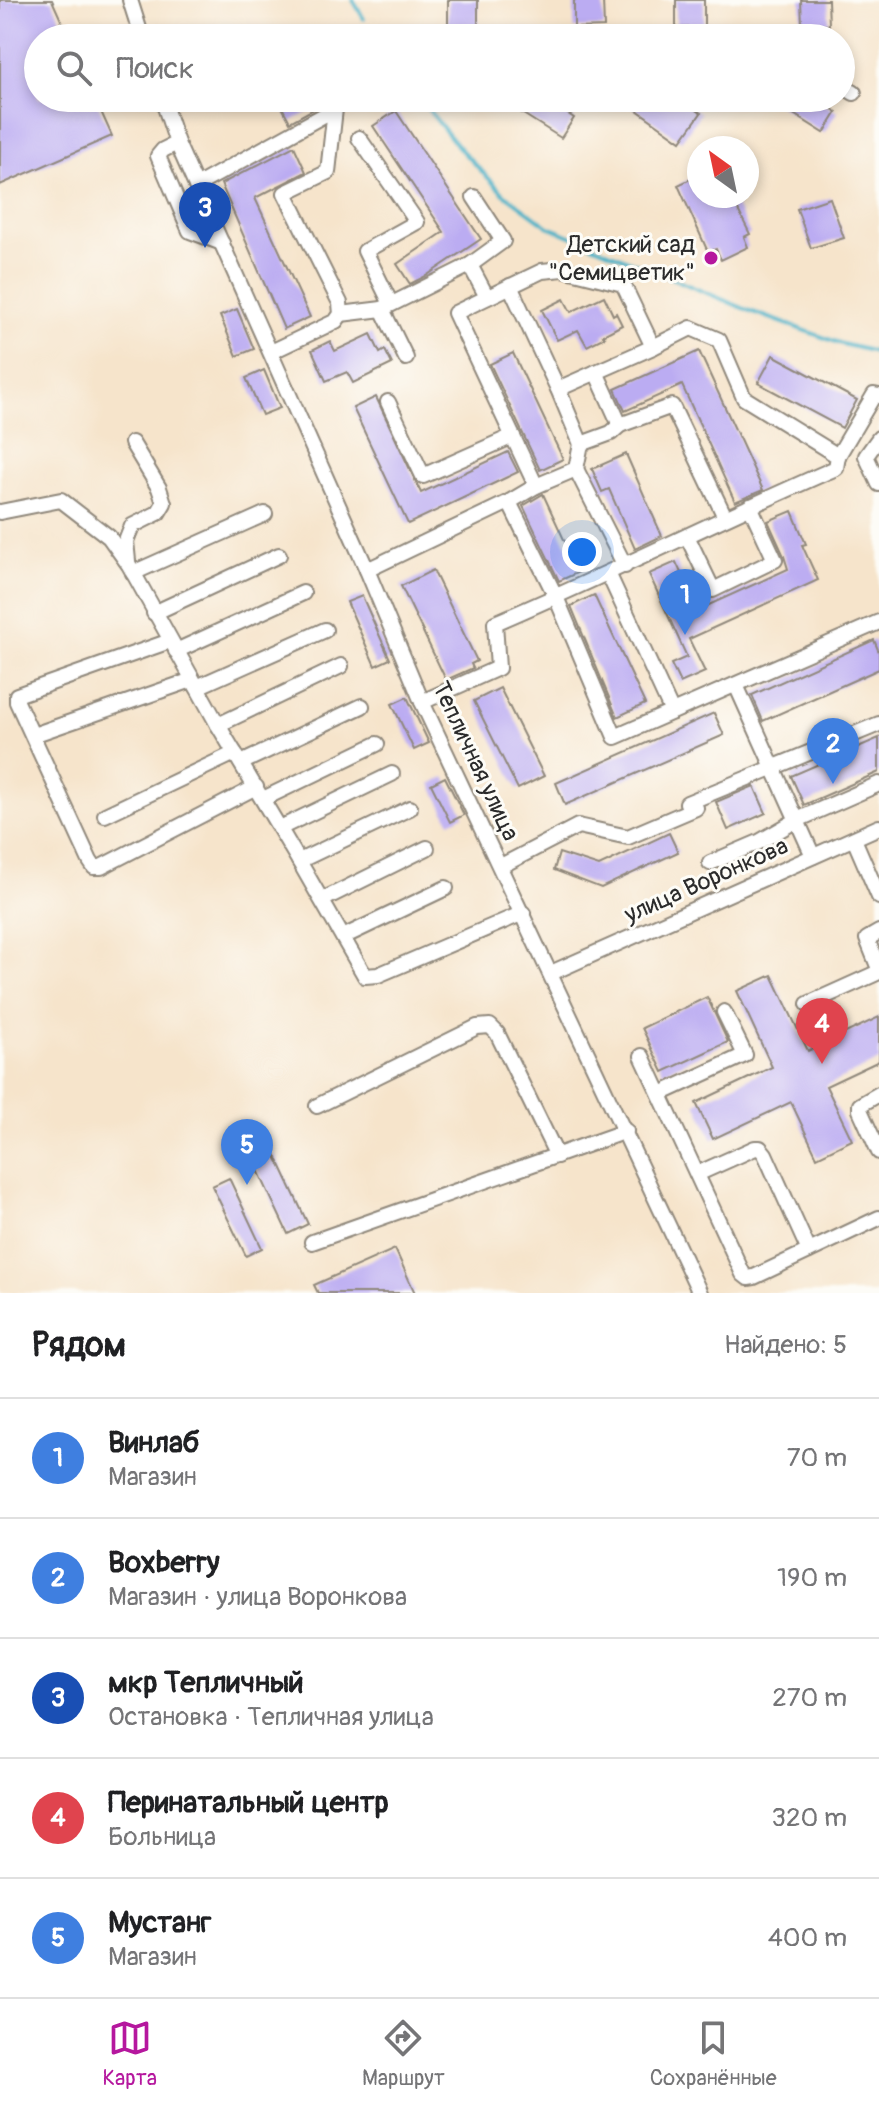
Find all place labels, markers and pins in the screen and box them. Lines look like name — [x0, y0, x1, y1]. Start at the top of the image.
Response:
pin: 3 — [179, 182, 231, 248]
place label: Детский сад "Семицветик" — [549, 230, 696, 287]
marker: Детский сад "Семицветик" — [702, 249, 720, 267]
pin: 1 — [659, 569, 711, 635]
pin: 2 — [807, 718, 859, 784]
pin: 4 — [796, 998, 848, 1064]
pin: 5 — [221, 1119, 273, 1185]

